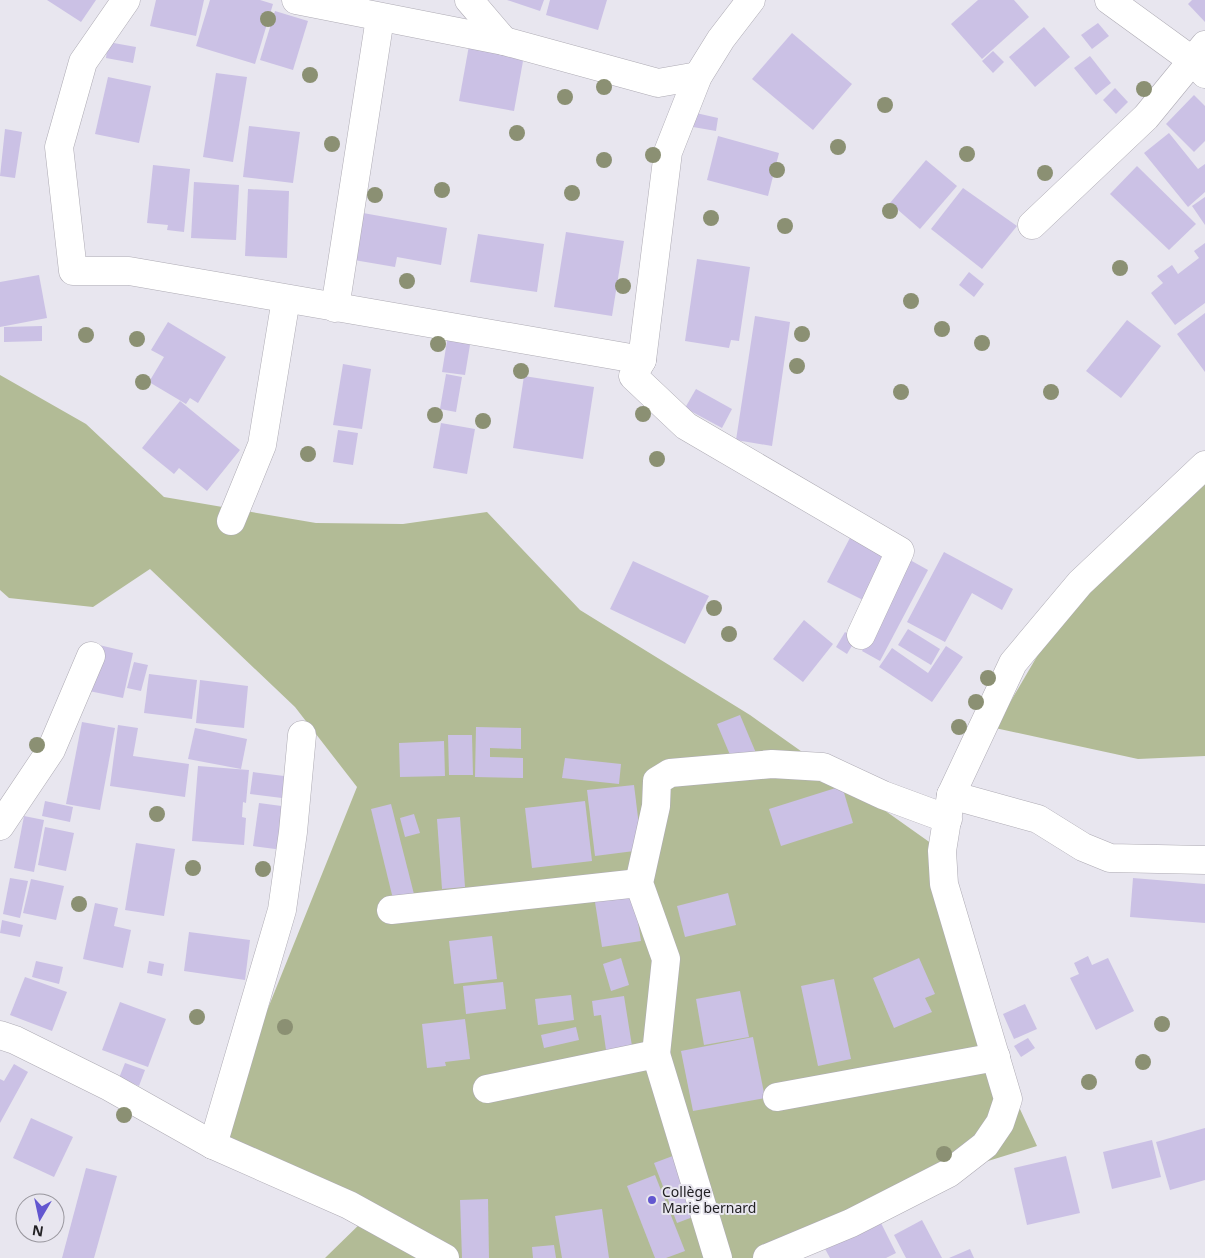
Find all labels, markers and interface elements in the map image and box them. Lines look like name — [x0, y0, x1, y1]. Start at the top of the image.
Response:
place label: Collège Marie bernard — [662, 1182, 756, 1217]
north arrow — [15, 1193, 65, 1243]
marker: Collège Marie bernard — [646, 1194, 658, 1206]
text: N — [31, 1221, 45, 1242]

